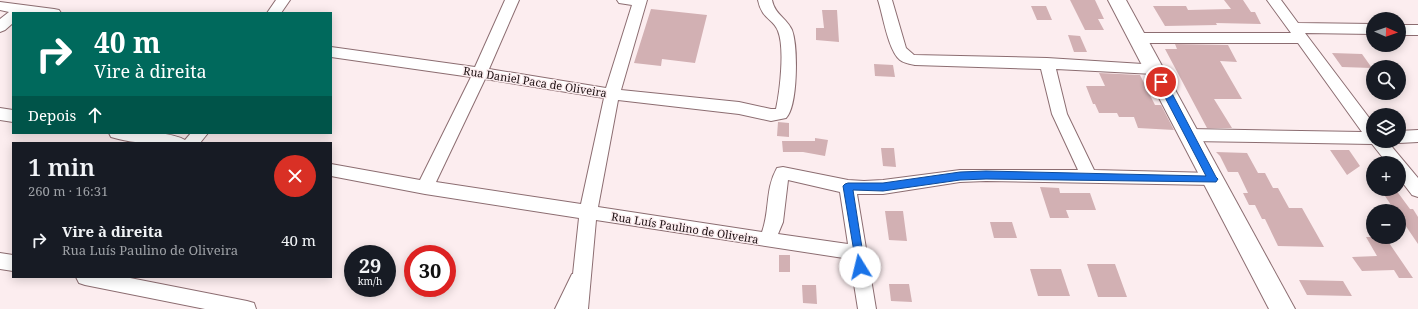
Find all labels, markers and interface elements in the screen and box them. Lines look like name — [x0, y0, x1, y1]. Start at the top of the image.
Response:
north arrow — [1366, 12, 1406, 52]
map controls — [1366, 12, 1406, 244]
text: 40 m — [94, 23, 161, 61]
icon: right — [28, 28, 80, 80]
text: Vire à direita — [94, 59, 207, 83]
button: search — [1366, 60, 1406, 100]
street label: Rua Daniel Paca de Oliveira — [462, 63, 608, 100]
pin — [1144, 65, 1178, 99]
icon: arrive — [1150, 71, 1172, 93]
icon: ahead — [84, 104, 106, 126]
text: Depois — [28, 105, 76, 125]
button: layers — [1366, 108, 1406, 148]
text: 1 min — [28, 150, 95, 183]
button: close — [274, 155, 316, 197]
button: + — [1366, 156, 1406, 196]
text: 260 m · 16:31 — [28, 182, 108, 200]
button: − — [1366, 204, 1406, 244]
street label: Rua Luís Paulino de Oliveira — [610, 208, 760, 247]
text: Vire à direita — [62, 221, 163, 241]
icon: right — [28, 229, 50, 251]
text: 40 m — [281, 230, 316, 250]
text: Rua Luís Paulino de Oliveira — [62, 241, 238, 259]
speed limit sign: 30 — [404, 245, 456, 297]
position arrow — [839, 246, 881, 288]
text: 29 — [359, 252, 381, 279]
text: km/h — [358, 274, 382, 288]

